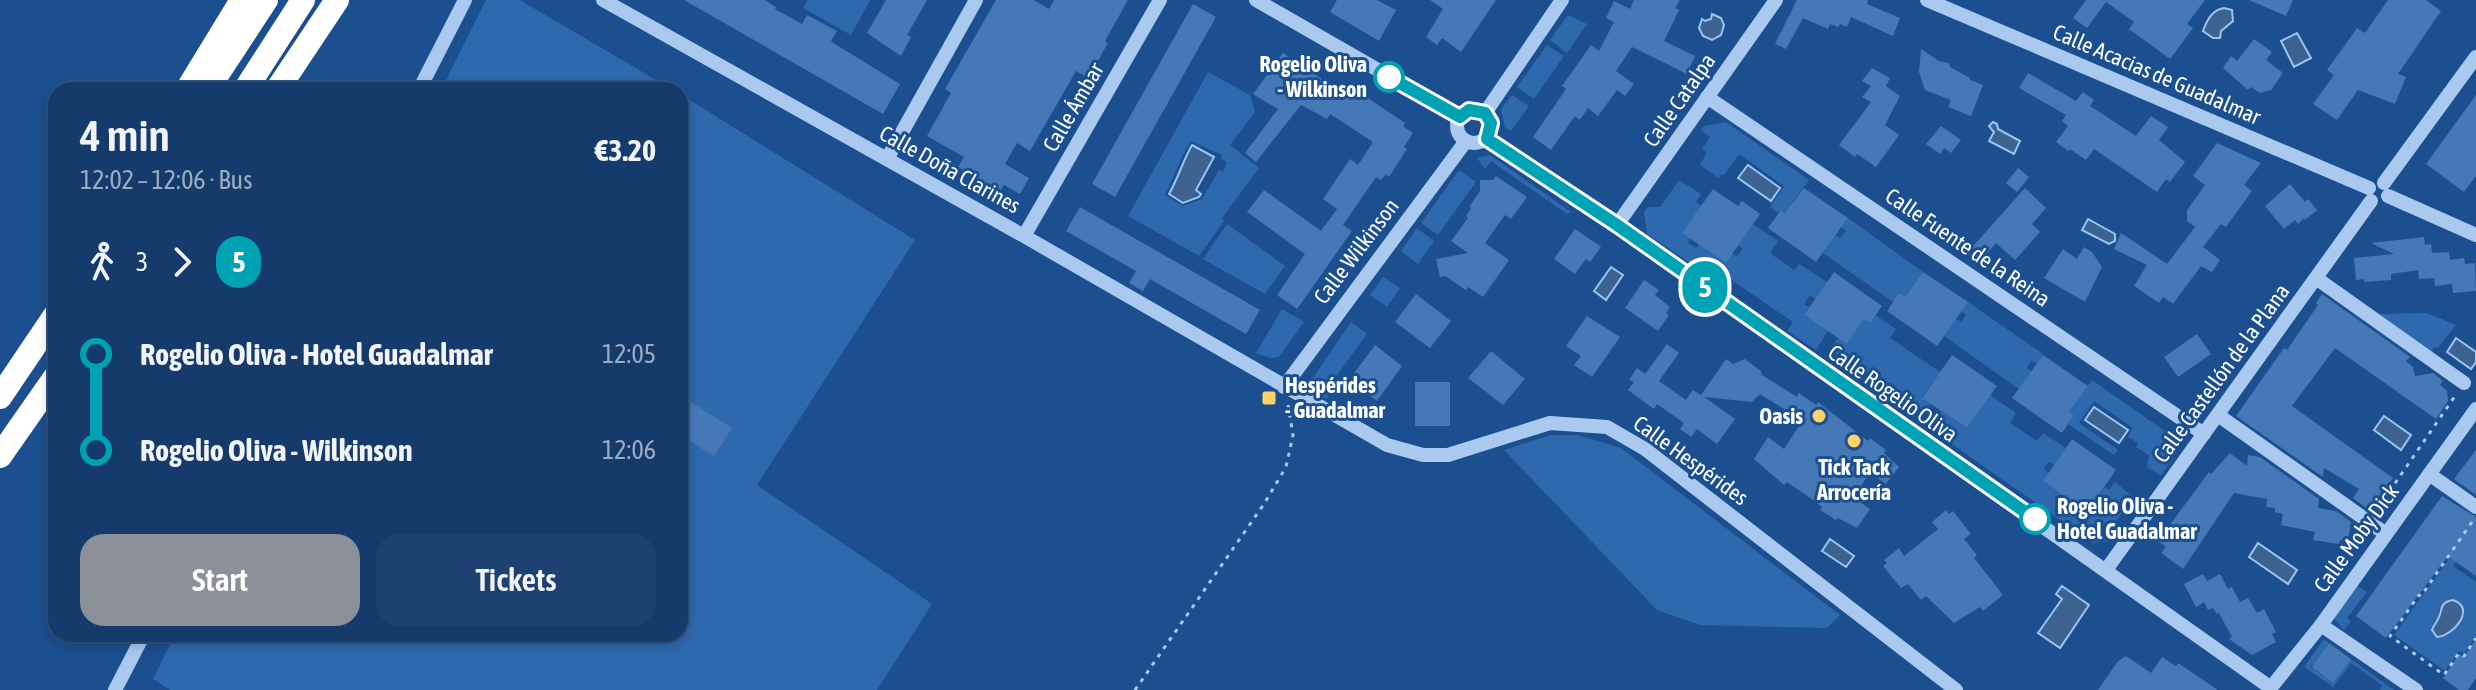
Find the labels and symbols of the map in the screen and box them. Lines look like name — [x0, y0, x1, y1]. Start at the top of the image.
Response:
street label: Calle Acacias de Guadalmar — [2049, 18, 2265, 130]
street label: Calle Catalpa — [1637, 48, 1721, 152]
place label: Rogelio Oliva - Wilkinson — [1260, 51, 1367, 102]
street label: Calle Ámbar — [1037, 57, 1109, 156]
marker: Rogelio Oliva - Wilkinson — [1374, 62, 1404, 92]
street label: Calle Doña Clarines — [875, 120, 1025, 219]
street label: Calle Fuente de la Reina — [1881, 182, 2055, 312]
street label: Calle Wilkinson — [1308, 193, 1404, 309]
line badge: 5 — [1679, 261, 1731, 313]
street label: Calle Castellón de la Plana — [2148, 279, 2294, 467]
street label: Calle Rogelio Oliva — [1823, 339, 1963, 447]
place label: Hespérides - Guadalmar — [1285, 372, 1386, 423]
marker: Hespérides - Guadalmar — [1260, 389, 1278, 407]
place label: Oasis — [1759, 403, 1803, 429]
marker: Oasis — [1810, 407, 1828, 425]
street label: Calle Hespérides — [1629, 410, 1754, 510]
marker: Tick Tack Arrocería — [1845, 432, 1863, 450]
place label: Tick Tack Arrocería — [1816, 454, 1891, 505]
street label: Calle Moby Dick — [2308, 479, 2404, 597]
place label: Rogelio Oliva - Hotel Guadalmar — [2057, 493, 2197, 544]
marker: Rogelio Oliva - Hotel Guadalmar — [2020, 504, 2050, 534]

